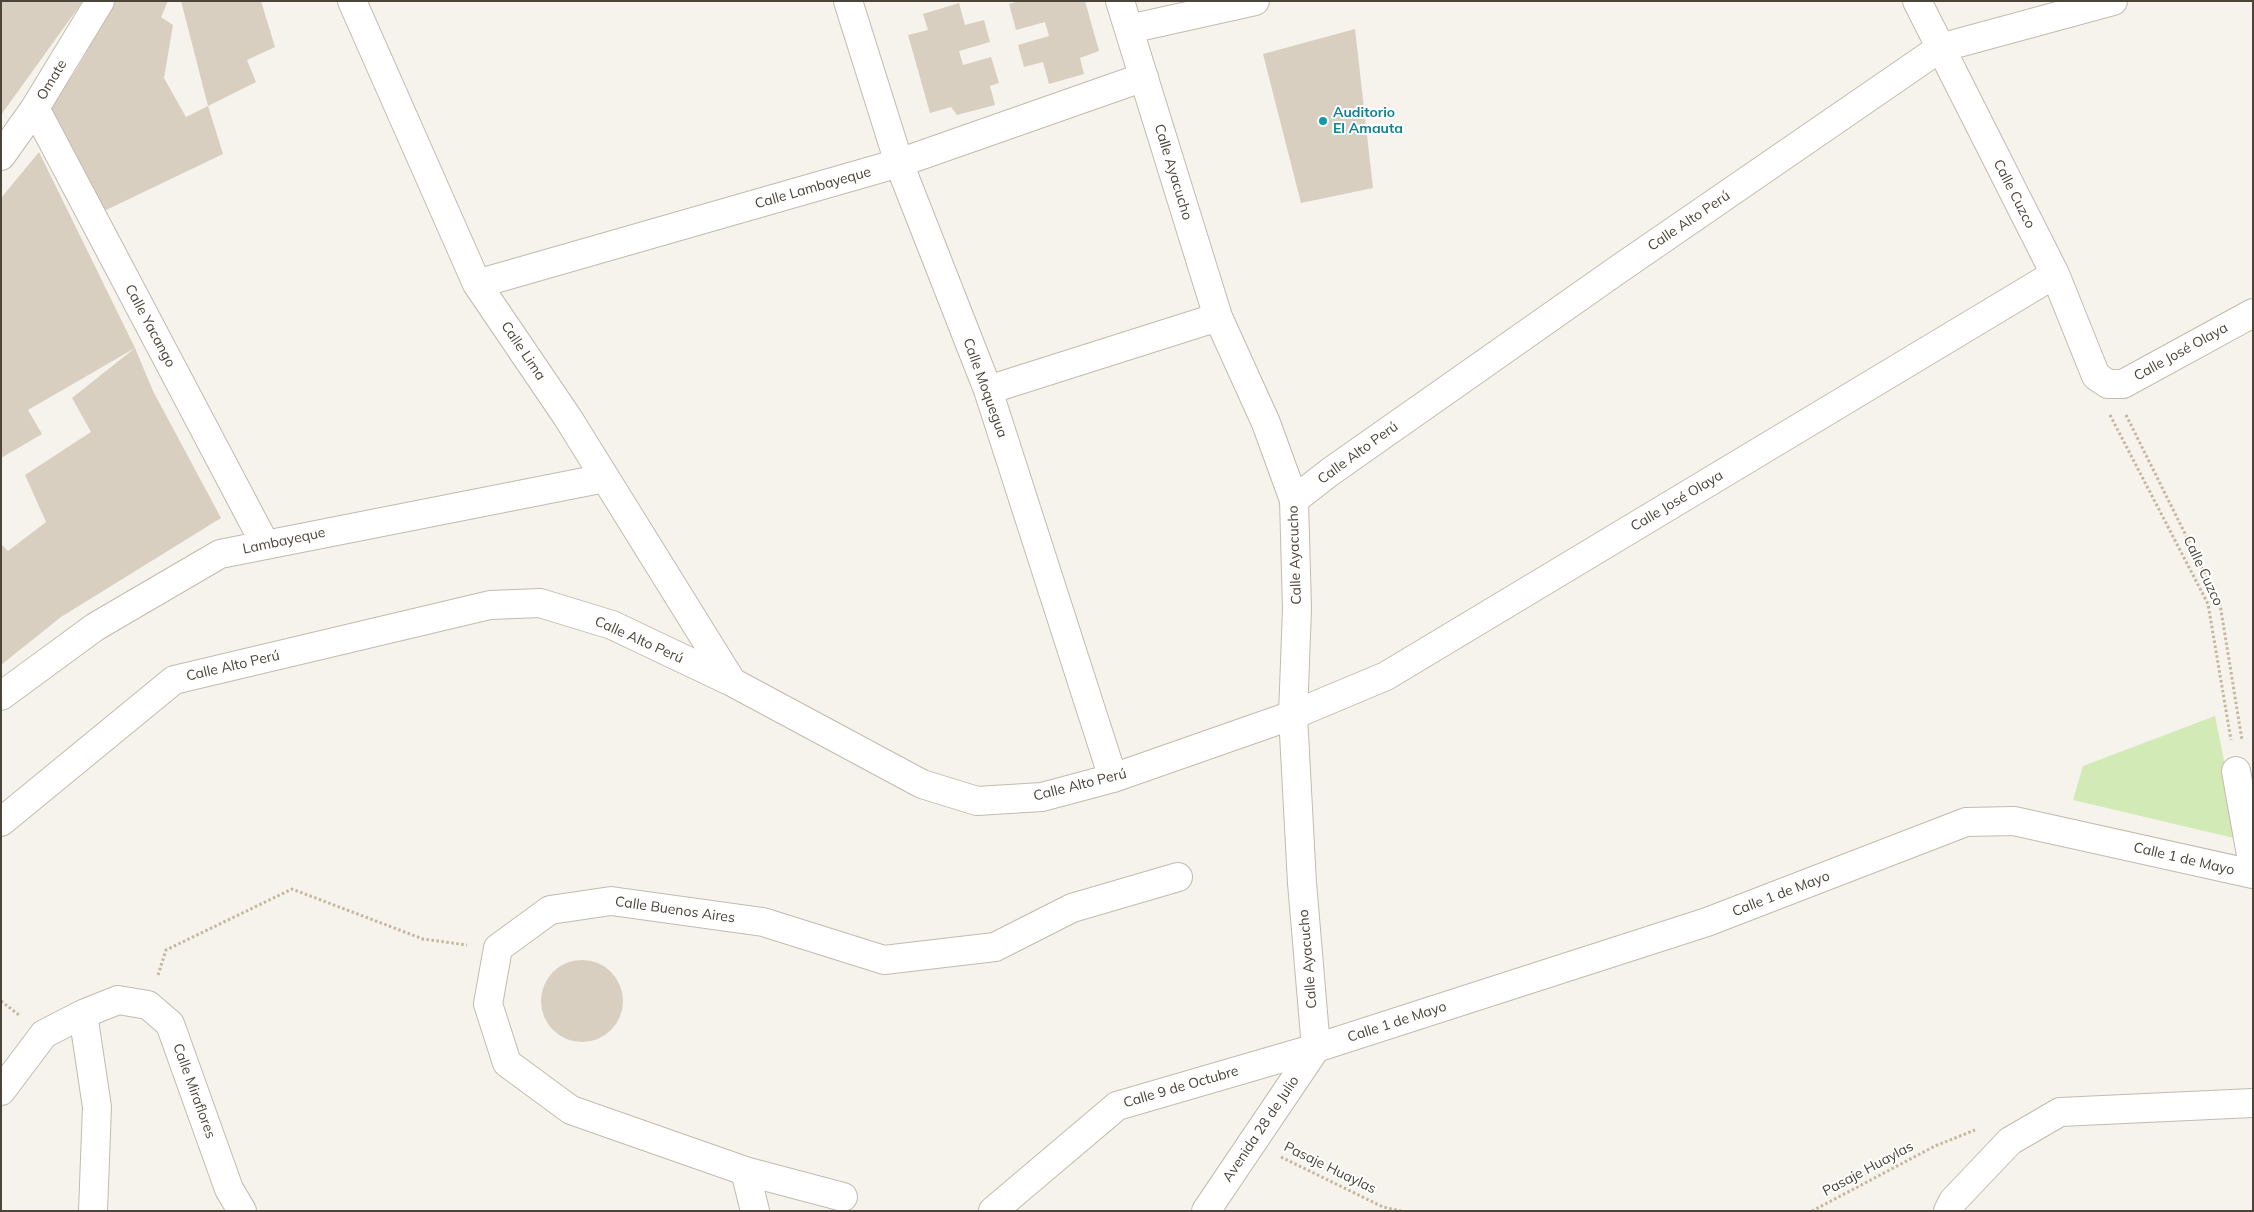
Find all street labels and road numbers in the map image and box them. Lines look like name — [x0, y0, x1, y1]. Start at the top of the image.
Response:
street label: Omate — [33, 57, 71, 103]
street label: Calle Ayacucho — [1150, 122, 1196, 222]
street label: Calle Cuzco — [1989, 157, 2039, 231]
street label: Calle Lambayeque — [753, 163, 873, 213]
street label: Calle Alto Perú — [1645, 187, 1733, 255]
street label: Calle Yacango — [121, 282, 179, 370]
street label: Calle Lima — [497, 318, 549, 384]
street label: Calle José Olaya — [2131, 319, 2231, 385]
street label: Calle Moquegua — [959, 336, 1011, 440]
street label: Calle Alto Perú — [1314, 418, 1402, 488]
street label: Calle José Olaya — [1628, 467, 1726, 535]
street label: Calle Ayacucho — [1285, 505, 1305, 605]
street label: Lambayeque — [241, 524, 327, 558]
street label: Calle Cuzco — [2180, 533, 2226, 609]
street label: Calle Alto Perú — [592, 613, 686, 667]
street label: Calle Alto Perú — [185, 647, 281, 685]
street label: Calle Alto Perú — [1032, 765, 1128, 805]
street label: Calle 1 de Mayo — [2132, 839, 2236, 879]
street label: Calle 1 de Mayo — [1730, 868, 1832, 920]
street label: Calle Buenos Aires — [614, 893, 736, 927]
street label: Calle Ayacucho — [1295, 909, 1321, 1009]
street label: Calle 1 de Mayo — [1345, 998, 1449, 1046]
street label: Calle Miraflores — [169, 1041, 219, 1141]
street label: Calle 9 de Octubre — [1121, 1063, 1241, 1111]
street label: Avenida 28 de Julio — [1219, 1073, 1303, 1185]
street label: Pasaje Huaylas — [1281, 1138, 1379, 1198]
street label: Pasaje Huaylas — [1820, 1138, 1916, 1200]

